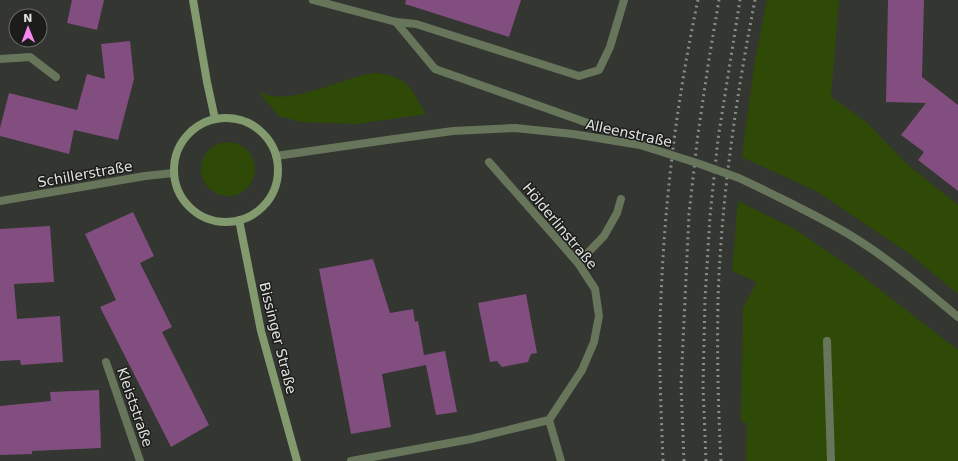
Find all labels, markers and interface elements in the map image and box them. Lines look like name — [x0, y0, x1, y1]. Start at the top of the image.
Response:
north arrow — [8, 8, 48, 48]
text: N — [23, 12, 33, 25]
street label: Alleenstraße — [584, 116, 674, 150]
street label: Schillerstraße — [36, 158, 134, 190]
street label: Hölderlinstraße — [519, 180, 601, 272]
street label: Bissinger Straße — [256, 280, 300, 396]
street label: Kleiststraße — [114, 365, 156, 449]

